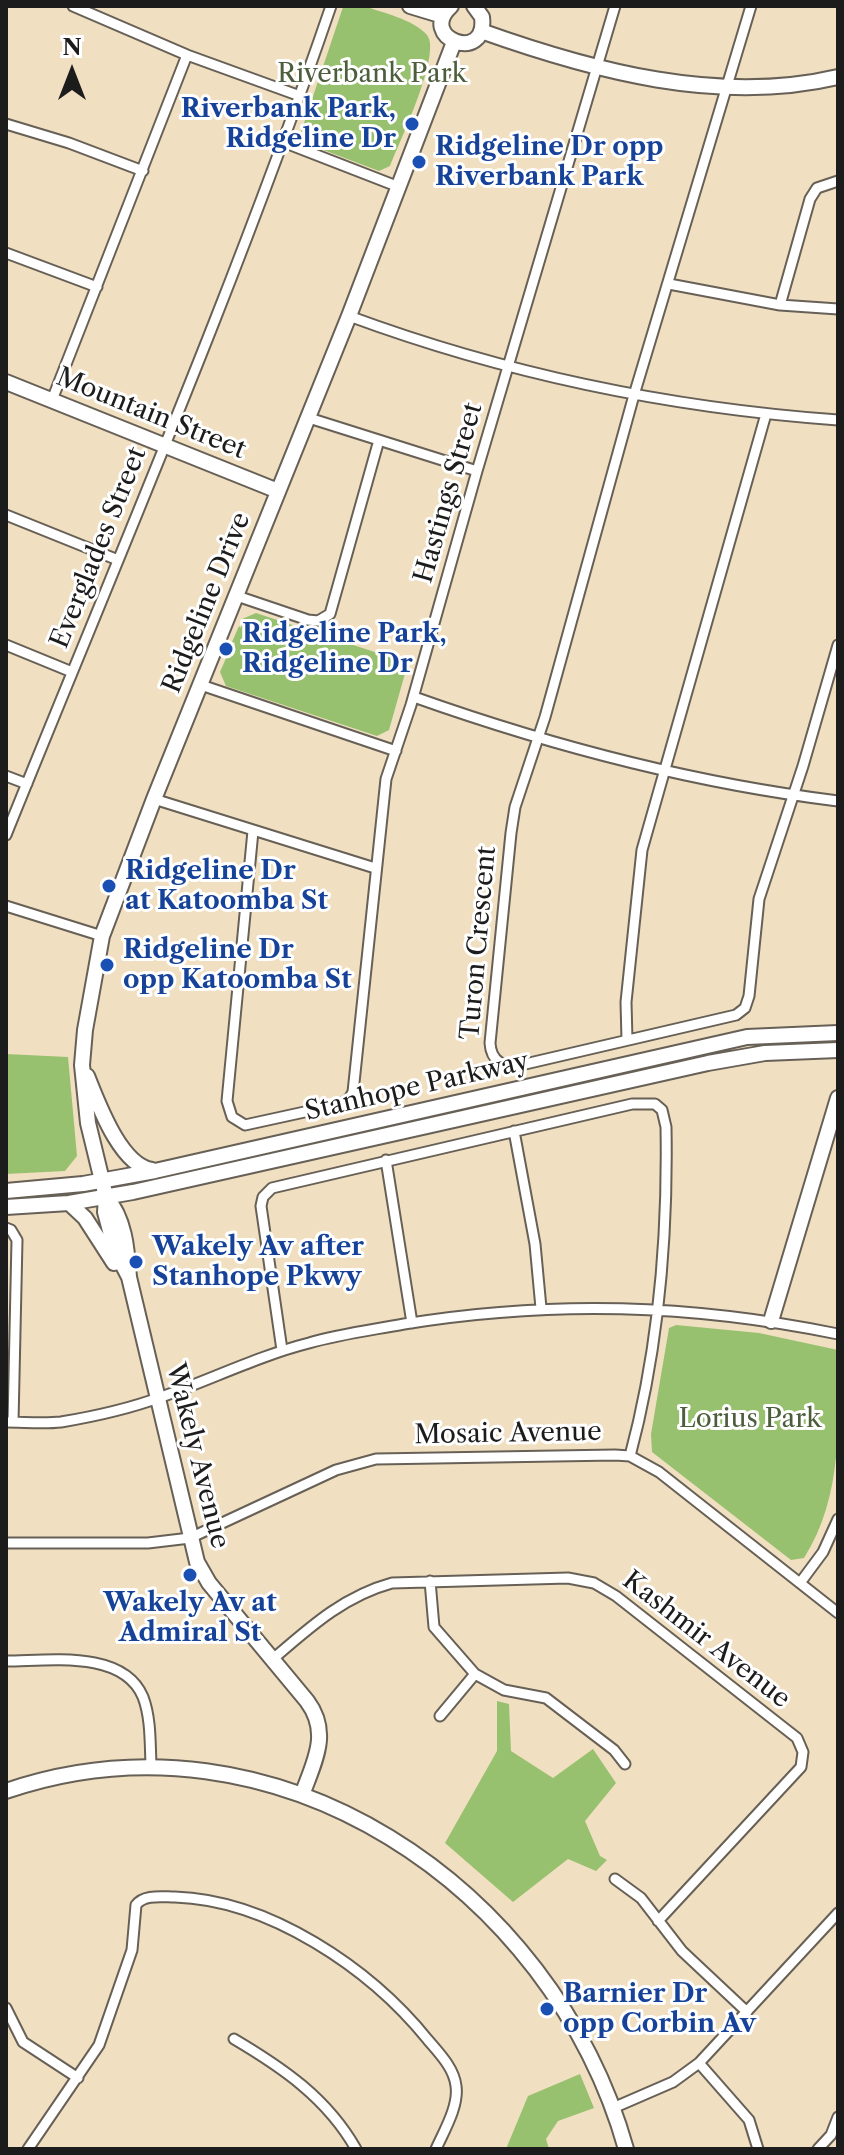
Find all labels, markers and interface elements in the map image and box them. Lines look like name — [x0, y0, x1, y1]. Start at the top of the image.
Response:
north arrow — [32, 32, 112, 112]
text: N — [62, 34, 82, 61]
park label: Riverbank Park — [277, 58, 467, 90]
place label: Riverbank Park, Ridgeline Dr — [181, 93, 396, 154]
marker: Riverbank Park, Ridgeline Dr — [403, 115, 421, 133]
place label: Ridgeline Dr opp Riverbank Park — [435, 131, 663, 192]
marker: Ridgeline Dr opp Riverbank Park — [410, 153, 428, 171]
street label: Mountain Street — [52, 362, 250, 466]
street label: Hastings Street — [408, 399, 490, 587]
street label: Everglades Street — [44, 443, 154, 653]
street label: Ridgeline Drive — [157, 508, 257, 698]
place label: Ridgeline Park, Ridgeline Dr — [242, 618, 447, 680]
marker: Ridgeline Park, Ridgeline Dr — [217, 640, 235, 658]
street label: Turon Crescent — [455, 845, 503, 1041]
place label: Ridgeline Dr at Katoomba St — [125, 855, 328, 916]
marker: Ridgeline Dr at Katoomba St — [100, 877, 118, 895]
place label: Ridgeline Dr opp Katoomba St — [123, 934, 352, 996]
marker: Ridgeline Dr opp Katoomba St — [98, 956, 116, 974]
street label: Stanhope Parkway — [302, 1046, 532, 1128]
place label: Wakely Av after Stanhope Pkwy — [152, 1231, 364, 1292]
marker: Wakely Av after Stanhope Pkwy — [127, 1253, 145, 1271]
street label: Wakely Avenue — [159, 1360, 235, 1552]
park label: Lorius Park — [679, 1403, 821, 1435]
street label: Mosaic Avenue — [414, 1417, 602, 1451]
street label: Kashmir Avenue — [616, 1565, 796, 1715]
marker: Wakely Av at Admiral St — [181, 1566, 199, 1584]
place label: Wakely Av at Admiral St — [103, 1587, 277, 1648]
place label: Barnier Dr opp Corbin Av — [563, 1978, 756, 2040]
marker: Barnier Dr opp Corbin Av — [538, 2000, 556, 2018]

